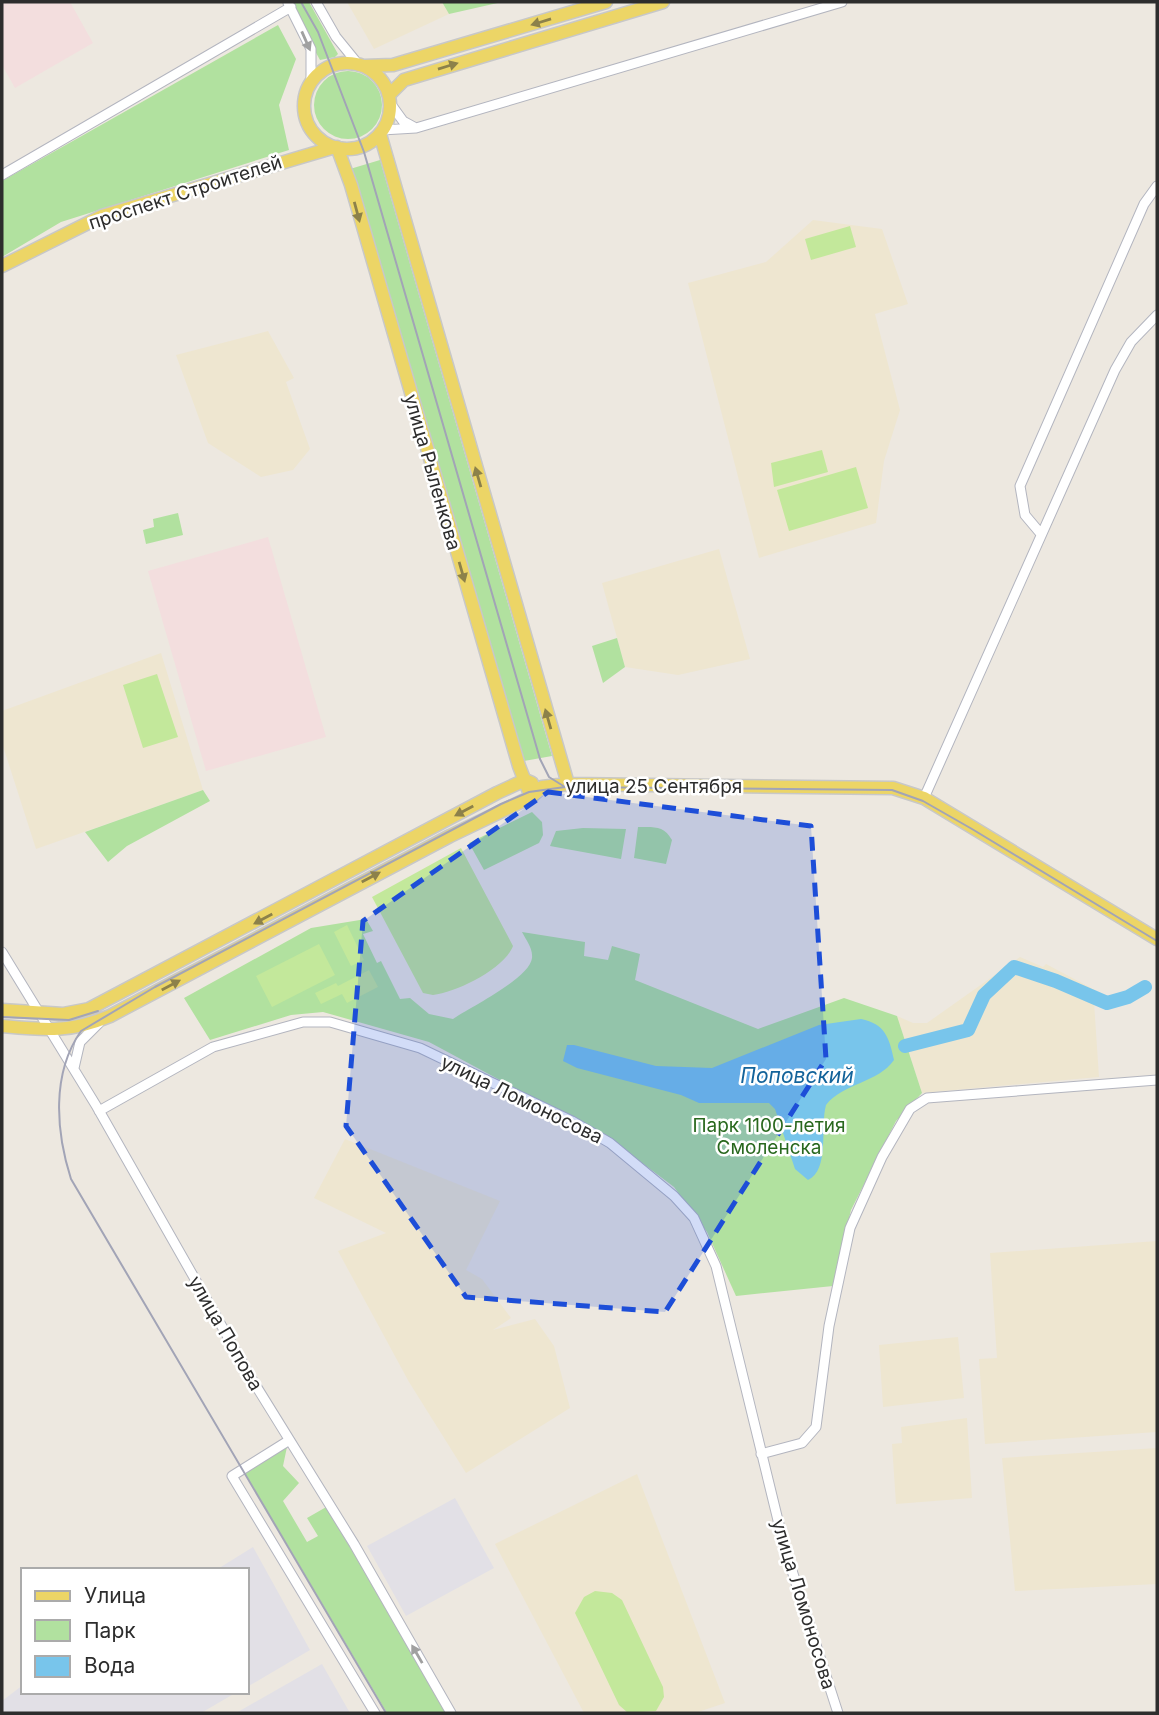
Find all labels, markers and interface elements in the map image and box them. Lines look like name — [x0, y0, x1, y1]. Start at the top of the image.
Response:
one-way arrow — [530, 17, 551, 27]
one-way arrow — [301, 30, 312, 51]
one-way arrow — [438, 61, 459, 71]
street label: проспект Строителей — [86, 150, 285, 235]
one-way arrow — [353, 202, 363, 223]
street label: улица Рыленкова — [399, 391, 466, 553]
one-way arrow — [472, 466, 482, 487]
one-way arrow — [458, 562, 468, 583]
one-way arrow — [542, 708, 553, 730]
street label: улица 25 Сентября — [566, 775, 742, 798]
one-way arrow — [453, 804, 473, 816]
one-way arrow — [361, 871, 381, 883]
one-way arrow — [253, 912, 273, 924]
one-way arrow — [161, 979, 181, 991]
street label: улица Ломоносова — [437, 1050, 606, 1149]
water label: Поповский — [740, 1063, 854, 1088]
park label: Парк 1100-летия Смоленска — [692, 1114, 846, 1159]
street label: улица Попова — [183, 1272, 268, 1395]
street label: улица Ломоносова — [767, 1516, 840, 1692]
legend — [21, 1568, 248, 1694]
text: Улица — [84, 1583, 146, 1608]
text: Парк — [84, 1618, 136, 1643]
one-way arrow — [411, 1644, 423, 1664]
text: Вода — [84, 1653, 135, 1678]

